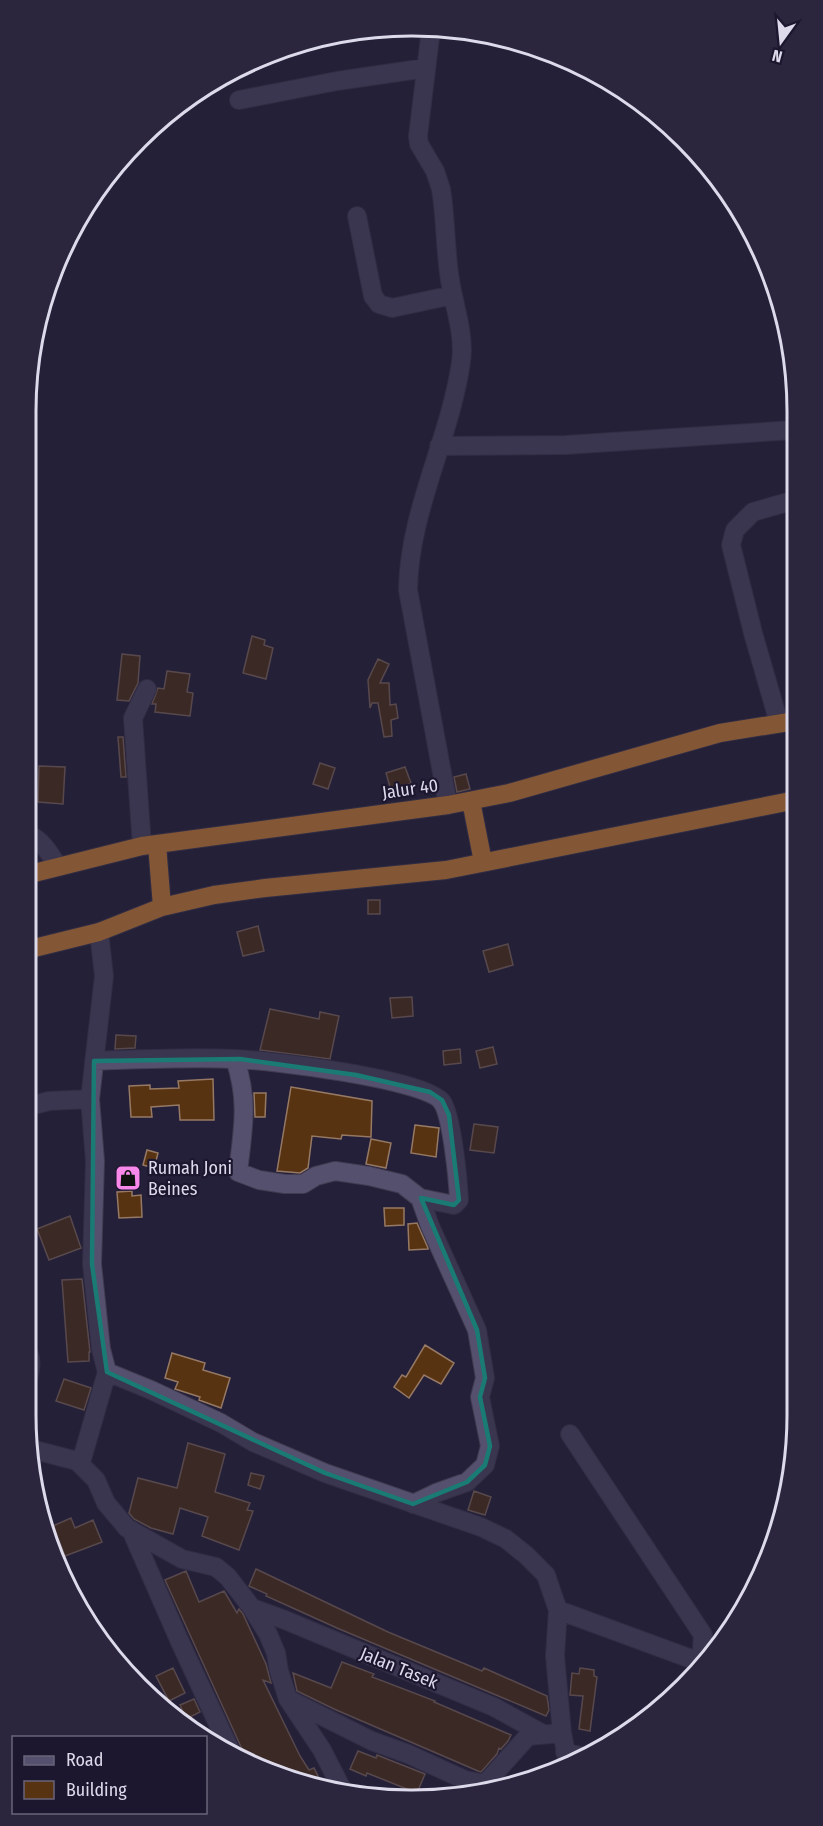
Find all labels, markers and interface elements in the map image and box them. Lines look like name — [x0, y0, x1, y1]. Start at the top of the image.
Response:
north arrow — [751, 12, 811, 72]
text: N — [770, 46, 784, 66]
street label: Jalur 40 — [381, 774, 439, 804]
place label: Rumah Joni Beines — [148, 1157, 232, 1200]
shop icon: Rumah Joni Beines — [113, 1163, 143, 1193]
street label: Jalan Tasek — [357, 1642, 442, 1694]
legend — [12, 1736, 207, 1814]
text: Road — [66, 1749, 103, 1771]
text: Building — [66, 1779, 127, 1801]

